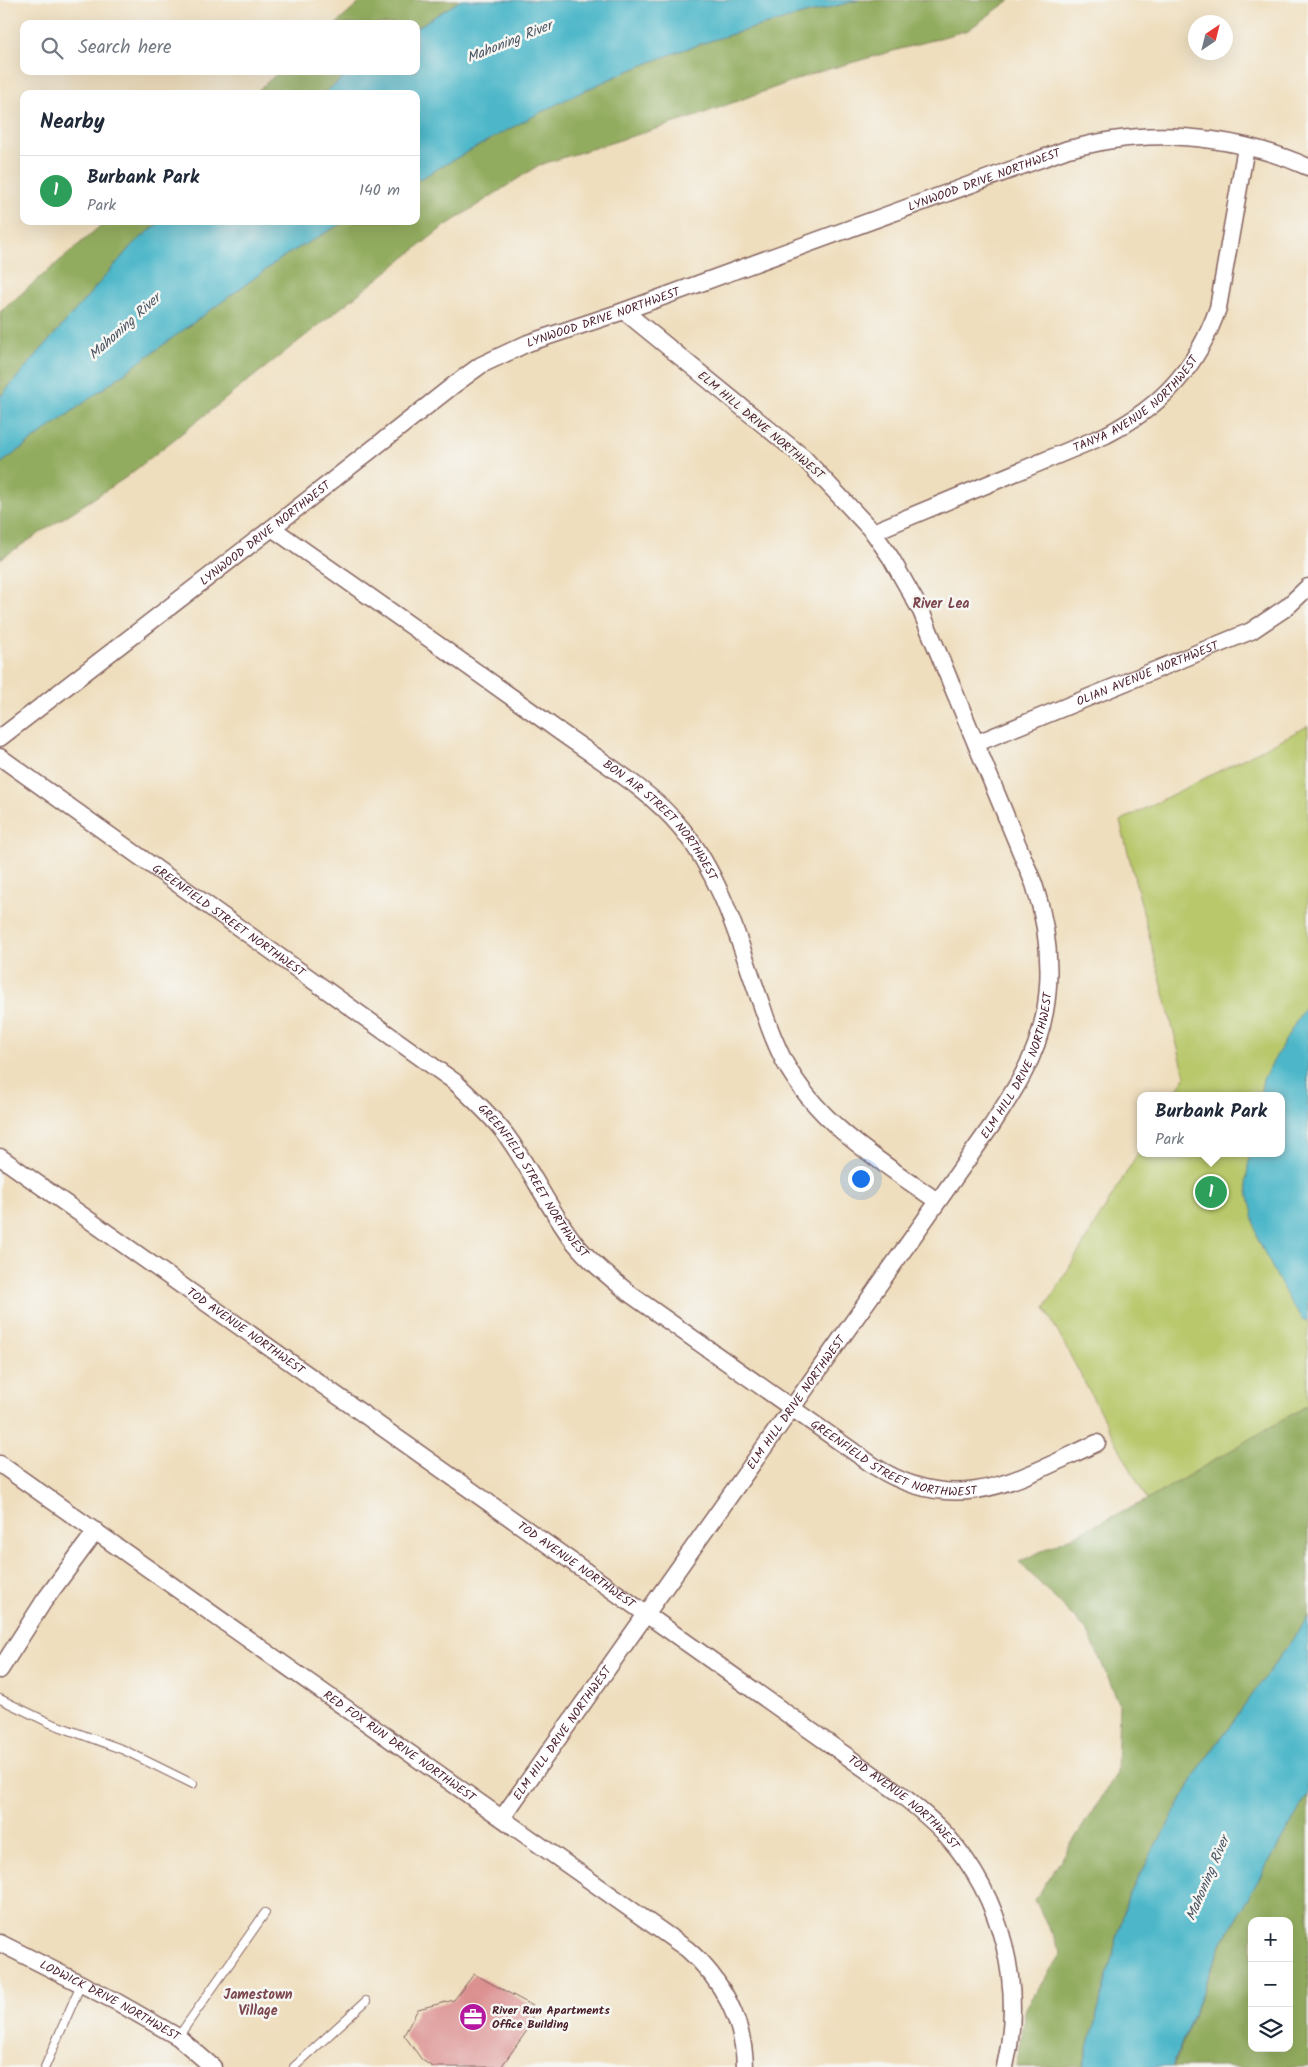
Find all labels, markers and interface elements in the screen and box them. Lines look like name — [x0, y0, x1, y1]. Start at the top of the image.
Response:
water label: Mahoning River — [463, 14, 558, 69]
north arrow — [1188, 15, 1233, 60]
search box — [20, 20, 420, 75]
text: Search here — [78, 33, 172, 63]
icon: search — [38, 34, 66, 62]
text: Nearby — [40, 106, 105, 139]
street label: LYNWOOD DRIVE NORTHWEST — [905, 143, 1065, 217]
text: Burbank Park — [87, 163, 199, 193]
text: 1 — [54, 178, 58, 203]
text: 140 m — [359, 178, 400, 203]
text: Park — [87, 193, 116, 218]
street label: LYNWOOD DRIVE NORTHWEST — [524, 282, 684, 353]
water label: Mahoning River — [84, 286, 168, 365]
street label: TANYA AVENUE NORTHWEST — [1070, 350, 1204, 458]
street label: ELM HILL DRIVE NORTHWEST — [693, 367, 829, 485]
street label: LYNWOOD DRIVE NORTHWEST — [196, 475, 336, 590]
district label: River Lea — [913, 593, 969, 615]
street label: OLIAN AVENUE NORTHWEST — [1074, 636, 1223, 711]
street label: BON AIR STREET NORTHWEST — [599, 755, 723, 885]
street label: GREENFIELD STREET NORTHWEST — [148, 860, 310, 983]
street label: ELM HILL DRIVE NORTHWEST — [976, 990, 1058, 1143]
popup — [1137, 1092, 1285, 1157]
text: Burbank Park — [1155, 1097, 1267, 1127]
street label: GREENFIELD STREET NORTHWEST — [473, 1100, 594, 1264]
text: Park — [1155, 1127, 1184, 1152]
your location — [848, 1166, 874, 1192]
pin: 1 — [1195, 1173, 1227, 1211]
street label: TOD AVENUE NORTHWEST — [183, 1283, 310, 1380]
street label: ELM HILL DRIVE NORTHWEST — [742, 1330, 851, 1474]
street label: GREENFIELD STREET NORTHWEST — [806, 1415, 980, 1502]
street label: TOD AVENUE NORTHWEST — [513, 1517, 640, 1614]
street label: ELM HILL DRIVE NORTHWEST — [508, 1661, 617, 1804]
street label: RED FOX RUN DRIVE NORTHWEST — [319, 1686, 481, 1808]
street label: TOD AVENUE NORTHWEST — [844, 1751, 965, 1855]
water label: Mahoning River — [1180, 1829, 1237, 1924]
map controls — [1248, 1917, 1293, 2052]
button: + — [1248, 1917, 1293, 1962]
street label: LODWICK DRIVE NORTHWEST — [36, 1955, 185, 2047]
button: − — [1248, 1962, 1293, 2007]
district label: Jamestown Village — [223, 1984, 293, 2022]
place label: River Run Apartments Office Building — [492, 2001, 610, 2034]
office icon: River Run Apartments Office Building — [458, 2002, 488, 2032]
button: layers — [1248, 2007, 1293, 2052]

